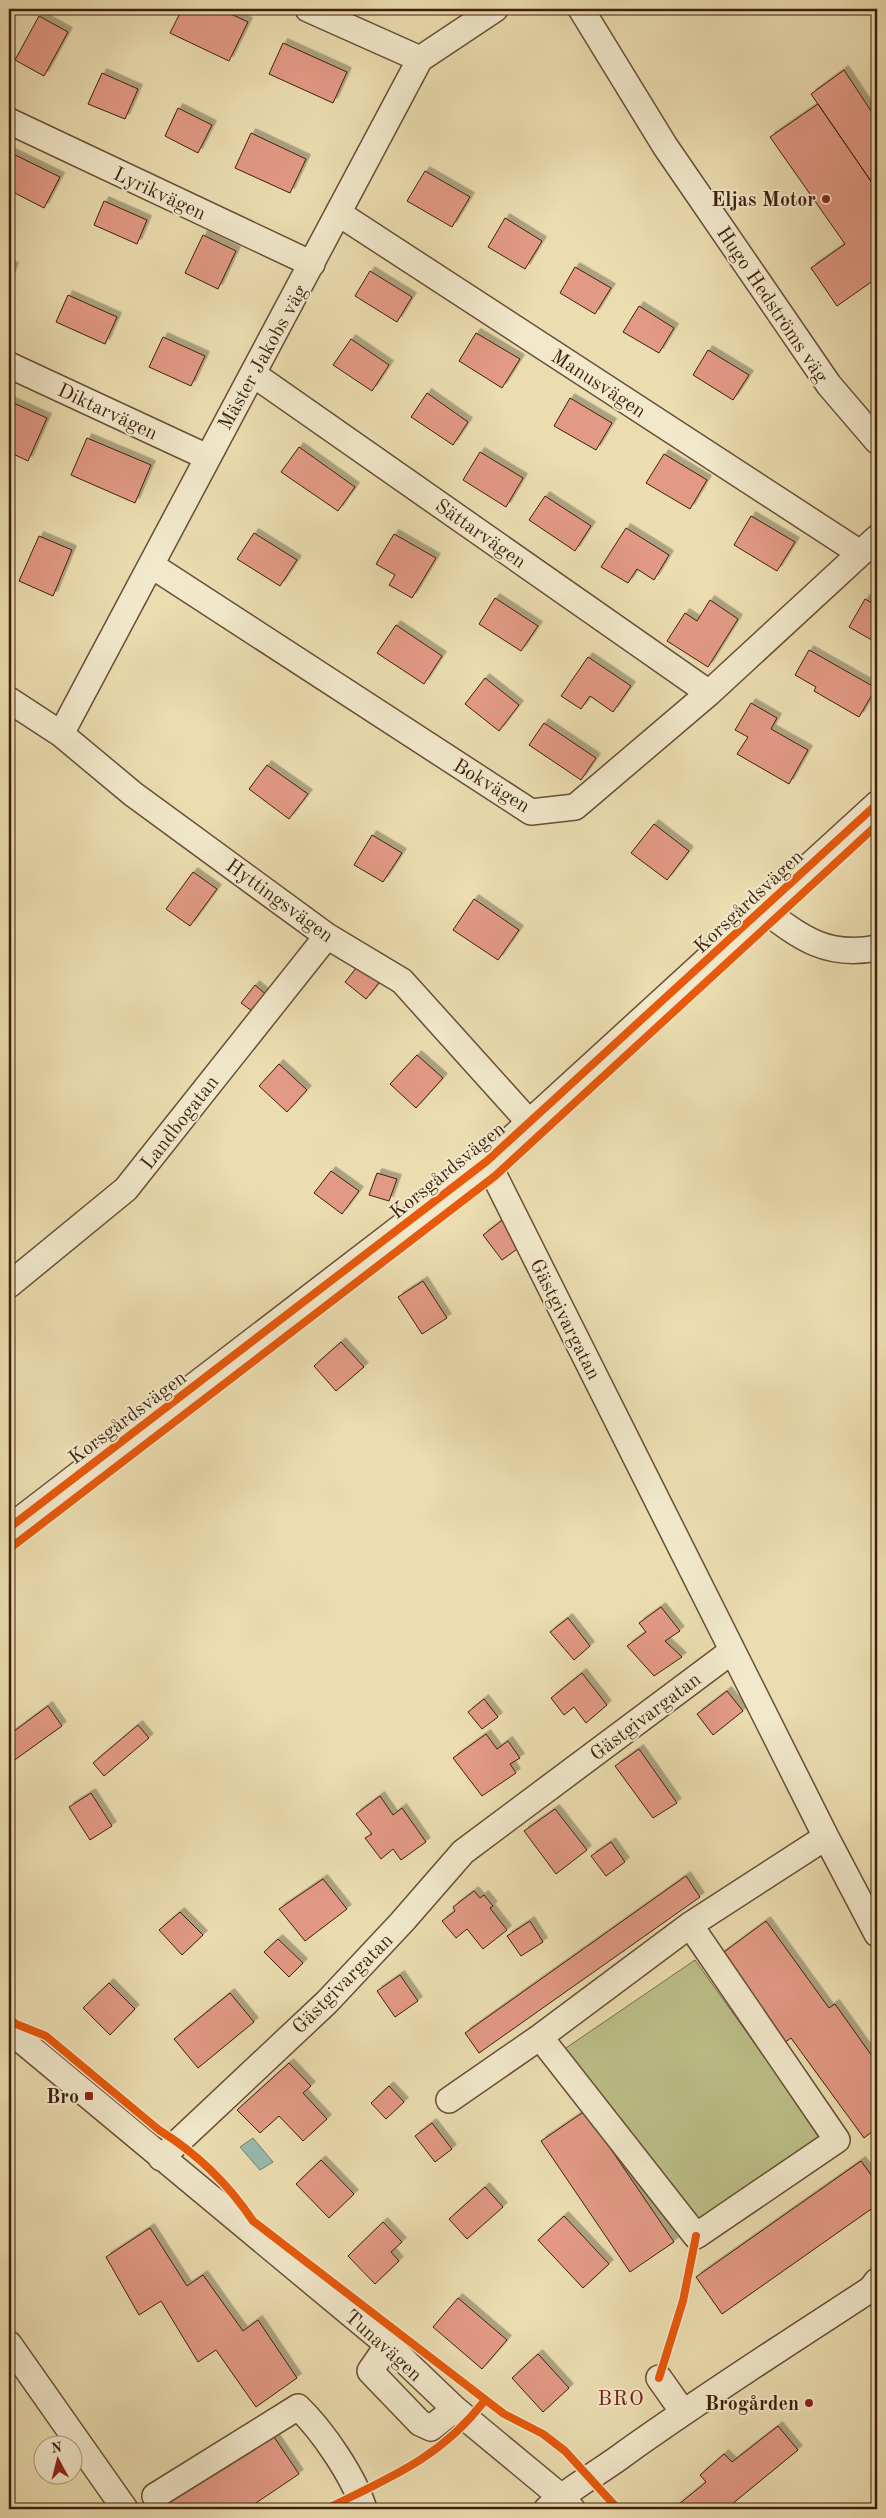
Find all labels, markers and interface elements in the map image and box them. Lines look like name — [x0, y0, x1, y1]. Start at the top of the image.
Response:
street label: Lyrikvägen — [110, 165, 209, 225]
place label: Eljas Motor — [711, 191, 816, 211]
marker: Eljas Motor — [820, 193, 832, 205]
street label: Hugo Hedströms väg — [712, 224, 831, 387]
street label: Mäster Jakobs väg — [216, 282, 312, 434]
street label: Manusvägen — [547, 347, 649, 423]
street label: Diktarvägen — [54, 381, 160, 445]
street label: Sättarvägen — [431, 496, 529, 573]
street label: Bokvägen — [449, 756, 533, 817]
street label: Korsgårdsvägen — [691, 847, 808, 958]
street label: Hyttingsvägen — [221, 856, 336, 947]
street label: Landbogatan — [138, 1072, 223, 1174]
street label: Korsgårdsvägen — [387, 1119, 510, 1224]
street label: Gästgivargatan — [525, 1256, 603, 1384]
street label: Korsgårdsvägen — [66, 1368, 191, 1469]
street label: Gästgivargatan — [587, 1670, 705, 1765]
street label: Gästgivargatan — [289, 1930, 397, 2038]
place label: Bro — [46, 2088, 79, 2108]
marker: Bro — [83, 2090, 95, 2102]
street label: Tunavägen — [340, 2307, 425, 2386]
district label: BRO — [597, 2389, 645, 2410]
place label: Brogården — [705, 2395, 799, 2415]
marker: Brogården — [803, 2397, 815, 2409]
north arrow — [32, 2436, 82, 2486]
text: N — [50, 2440, 63, 2456]

